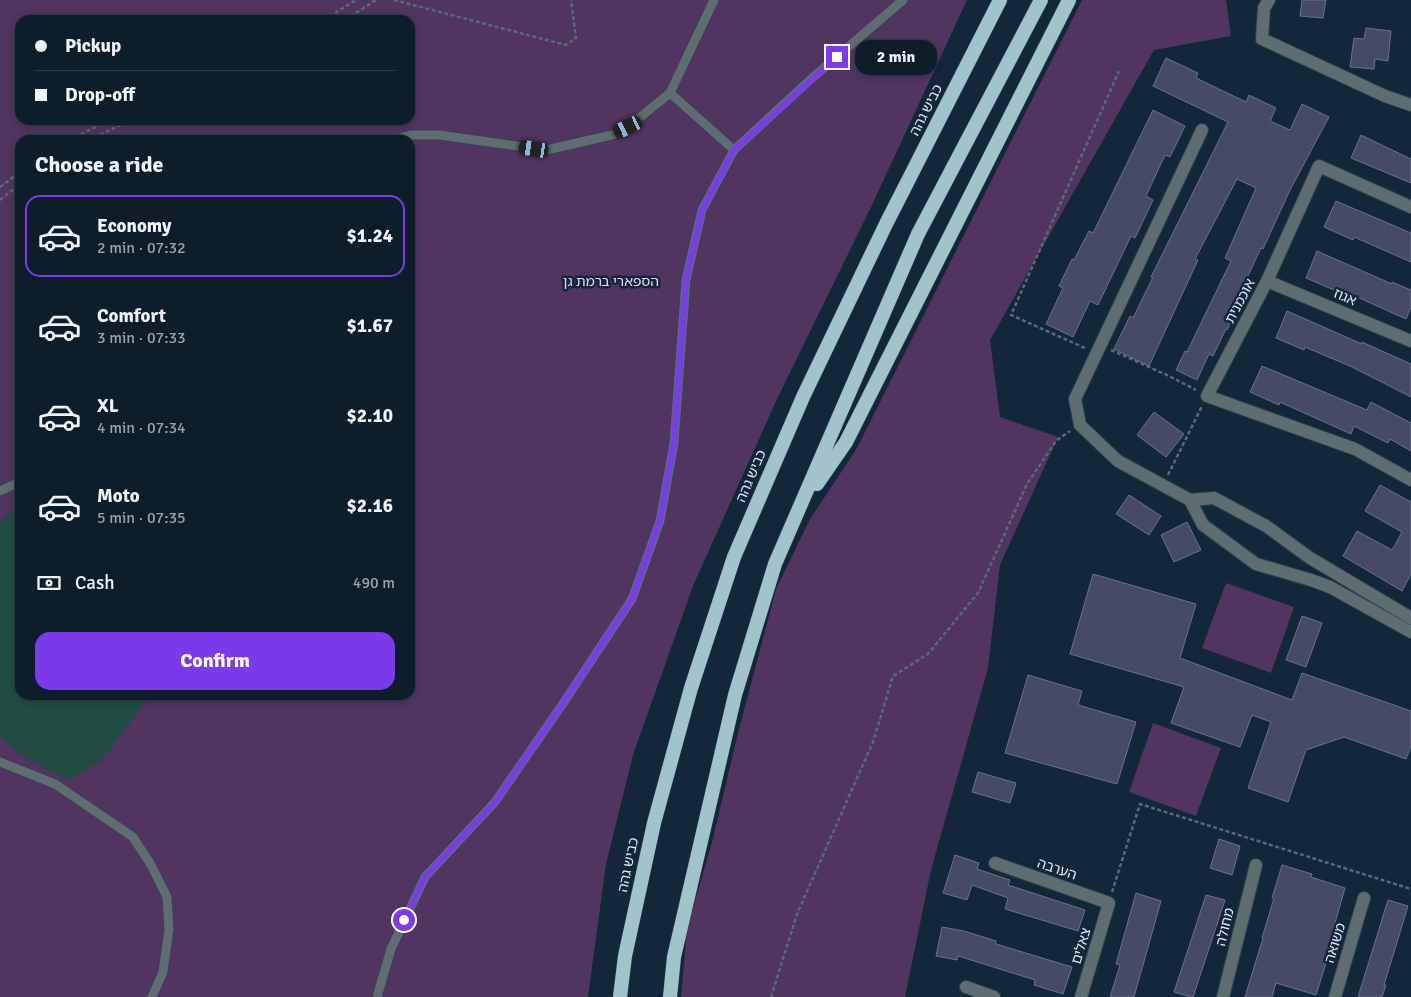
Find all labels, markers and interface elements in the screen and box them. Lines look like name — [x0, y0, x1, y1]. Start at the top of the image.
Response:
text: Pickup — [65, 34, 121, 58]
callout: 2 min — [854, 40, 937, 74]
route end — [826, 46, 848, 68]
text: 2 min — [877, 47, 915, 67]
street label: כביש גהה — [906, 81, 946, 139]
text: Drop-off — [65, 83, 135, 107]
car — [611, 114, 644, 140]
car — [518, 139, 549, 159]
text: Choose a ride — [35, 151, 163, 178]
icon: car — [37, 214, 82, 259]
text: Economy — [97, 214, 171, 238]
text: $1.24 — [347, 224, 393, 248]
text: 2 min · 07:32 — [97, 238, 186, 258]
park label: הספארי ברמת גן — [563, 273, 659, 290]
street label: אוכמנית — [1221, 276, 1259, 326]
street label: אגוז — [1331, 285, 1359, 309]
icon: car — [37, 304, 82, 349]
text: Comfort — [97, 304, 166, 328]
text: $1.67 — [347, 314, 393, 338]
text: 3 min · 07:33 — [97, 328, 186, 348]
icon: car — [37, 394, 82, 439]
text: XL — [97, 394, 119, 418]
text: $2.10 — [347, 404, 393, 428]
text: 4 min · 07:34 — [97, 418, 186, 438]
street label: כביש גהה — [732, 447, 770, 505]
icon: car — [37, 484, 82, 529]
text: Moto — [97, 484, 140, 508]
text: $2.16 — [347, 494, 393, 518]
text: 5 min · 07:35 — [97, 508, 186, 528]
icon: cash — [35, 569, 63, 597]
text: Cash — [75, 571, 115, 595]
text: 490 m — [353, 573, 395, 593]
button: Confirm — [35, 632, 395, 690]
street label: כביש גהה — [614, 836, 642, 894]
street label: הערבה — [1035, 854, 1079, 884]
street label: מחולה — [1212, 906, 1238, 948]
route start — [393, 909, 415, 931]
street label: משואה — [1321, 921, 1349, 965]
street label: צאלים — [1067, 926, 1095, 966]

